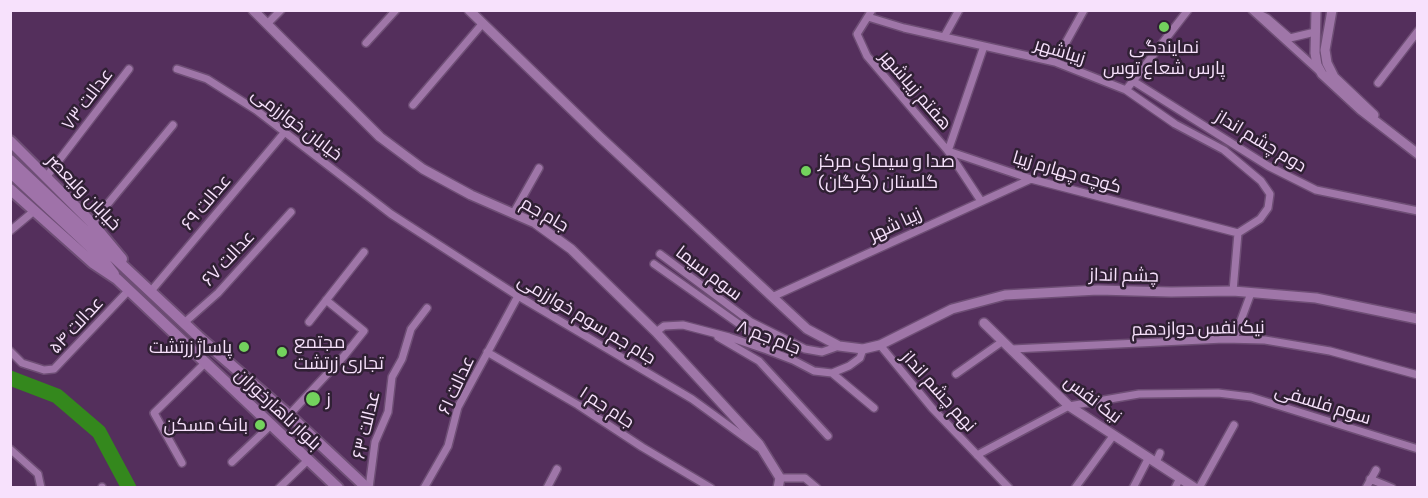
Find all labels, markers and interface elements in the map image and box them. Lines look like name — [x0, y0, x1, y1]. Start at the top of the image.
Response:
marker: نمایندگی پارس شعاع توس — [1157, 20, 1171, 34]
street label: زیباشهر — [1032, 33, 1088, 69]
place label: نمایندگی پارس شعاع توس — [1103, 36, 1225, 78]
street label: هفتم زیباشهر — [875, 46, 957, 134]
street label: عدالت ۷۳ — [57, 64, 117, 134]
street label: خیابان خوارزمی — [247, 83, 347, 165]
street label: دوم چشم انداز — [1211, 105, 1311, 177]
street label: کوچه چهارم زیبا — [1010, 146, 1124, 198]
street label: خیابان ولیعصر — [42, 149, 126, 235]
place label: صدا و سیمای مرکز گلستان (گرگان) — [818, 150, 955, 192]
marker: صدا و سیمای مرکز گلستان (گرگان) — [799, 164, 813, 178]
street label: عدالت ۶۹ — [176, 170, 236, 234]
street label: جام جم — [517, 192, 573, 236]
street label: زیبا شهر — [865, 202, 925, 246]
street label: عدالت ۶۷ — [197, 226, 259, 290]
street label: سوم سیما — [671, 241, 747, 305]
street label: چشم انداز — [1089, 264, 1159, 286]
street label: جام جم سوم خوارزمی — [514, 269, 660, 369]
street label: عدالت ۵۴ — [44, 292, 108, 358]
street label: ۸ جام جم — [734, 315, 804, 359]
street label: نیک نفس دوازدهم — [1131, 316, 1265, 340]
place label: مجتمع تجاری زرتشت — [294, 331, 384, 374]
place label: پاساژ زرتشت — [149, 336, 232, 358]
marker: پاساژ زرتشت — [237, 340, 251, 354]
marker: مجتمع تجاری زرتشت — [275, 345, 289, 359]
street label: نهم چشم انداز — [897, 346, 981, 436]
street label: عدالت ۶۱ — [433, 352, 479, 418]
street label: بلوار ناهارخوران — [230, 364, 326, 454]
street label: نیک نفس — [1060, 370, 1126, 428]
street label: سوم فلسفی — [1272, 379, 1374, 429]
street label: ۱ جام جم — [576, 381, 638, 433]
place label: ز — [326, 388, 331, 410]
street label: عدالت ۶۳ — [348, 389, 384, 461]
marker: ز — [304, 390, 322, 408]
place label: بانک مسکن — [163, 414, 248, 436]
marker: بانک مسکن — [253, 418, 267, 432]

